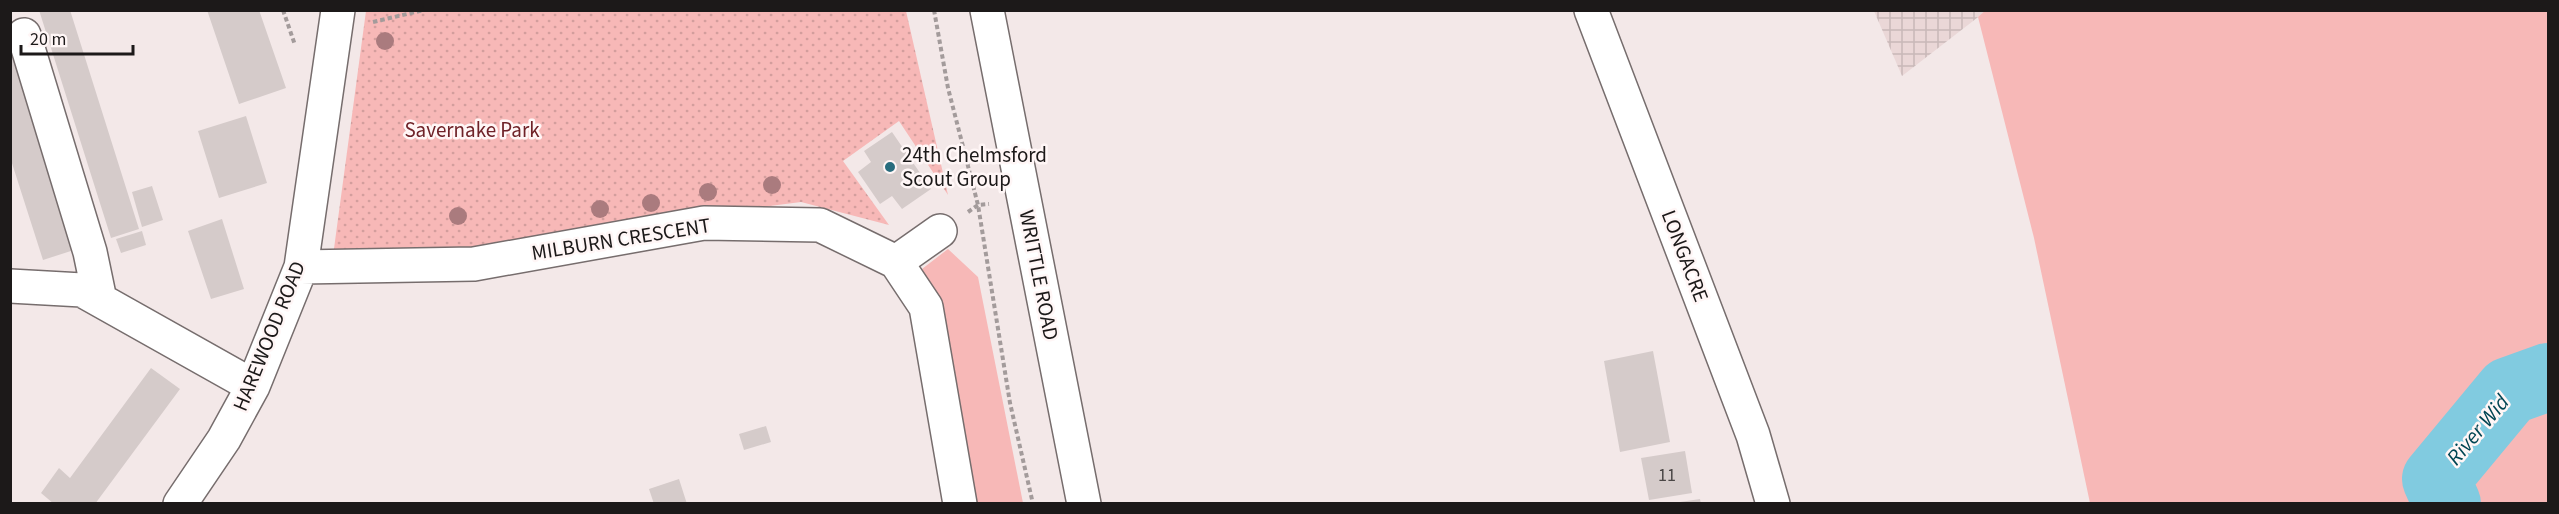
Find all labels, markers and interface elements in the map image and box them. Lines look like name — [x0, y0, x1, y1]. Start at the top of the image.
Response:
scale bar — [21, 18, 134, 56]
text: 20 m — [30, 27, 66, 52]
park label: Savernake Park — [404, 115, 540, 145]
place label: 24th Chelmsford Scout Group — [902, 140, 1047, 194]
marker: 24th Chelmsford Scout Group — [883, 160, 897, 174]
street label: LONGACRE — [1654, 206, 1716, 306]
street label: WRITTLE ROAD — [1012, 207, 1066, 343]
street label: MILBURN CRESCENT — [529, 210, 713, 268]
street label: HAREWOOD ROAD — [225, 256, 313, 416]
water label: River Wid — [2439, 387, 2518, 472]
house number: 11 — [1658, 463, 1676, 488]

